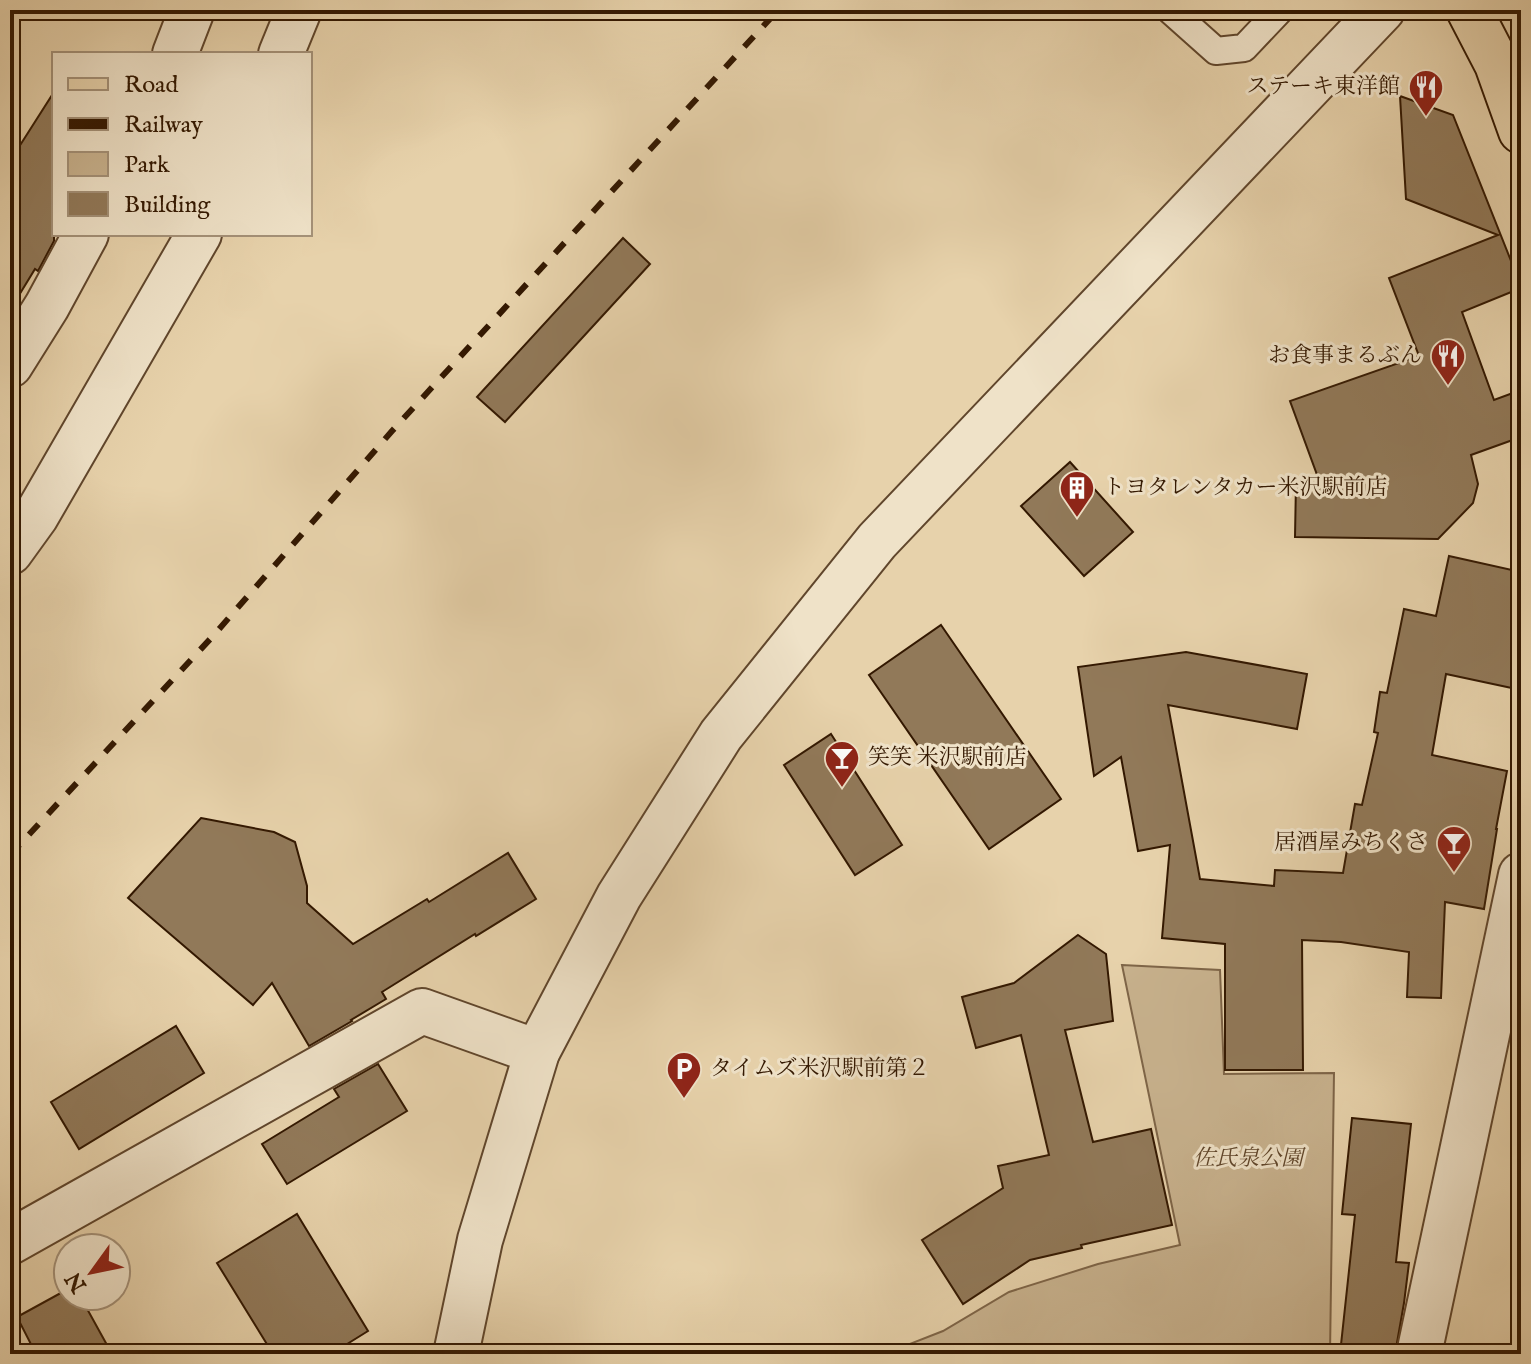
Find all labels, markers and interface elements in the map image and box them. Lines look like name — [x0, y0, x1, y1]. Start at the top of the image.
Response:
legend — [52, 52, 312, 236]
restaurant icon: ステーキ東洋館 — [1407, 68, 1445, 118]
text: Road — [124, 70, 178, 101]
place label: ステーキ東洋館 — [1246, 73, 1400, 101]
text: Railway — [124, 110, 203, 141]
text: Park — [124, 150, 170, 181]
text: Building — [124, 190, 211, 221]
restaurant icon: お食事まるぶん — [1429, 337, 1467, 387]
place label: お食事まるぶん — [1268, 342, 1422, 370]
building icon: トヨタレンタカー米沢駅前店 — [1058, 469, 1096, 519]
place label: トヨタレンタカー米沢駅前店 — [1103, 474, 1388, 502]
bar icon: 笑笑 米沢駅前店 — [823, 739, 861, 789]
place label: 笑笑 米沢駅前店 — [868, 744, 1027, 772]
bar icon: 居酒屋みちくさ — [1435, 824, 1473, 874]
place label: 居酒屋みちくさ — [1274, 829, 1428, 857]
parking icon: タイムズ米沢駅前第２ — [665, 1050, 703, 1100]
place label: タイムズ米沢駅前第２ — [710, 1055, 930, 1083]
park label: 佐氏泉公園 — [1193, 1145, 1306, 1173]
north arrow — [52, 1232, 132, 1312]
text: N — [60, 1266, 94, 1298]

